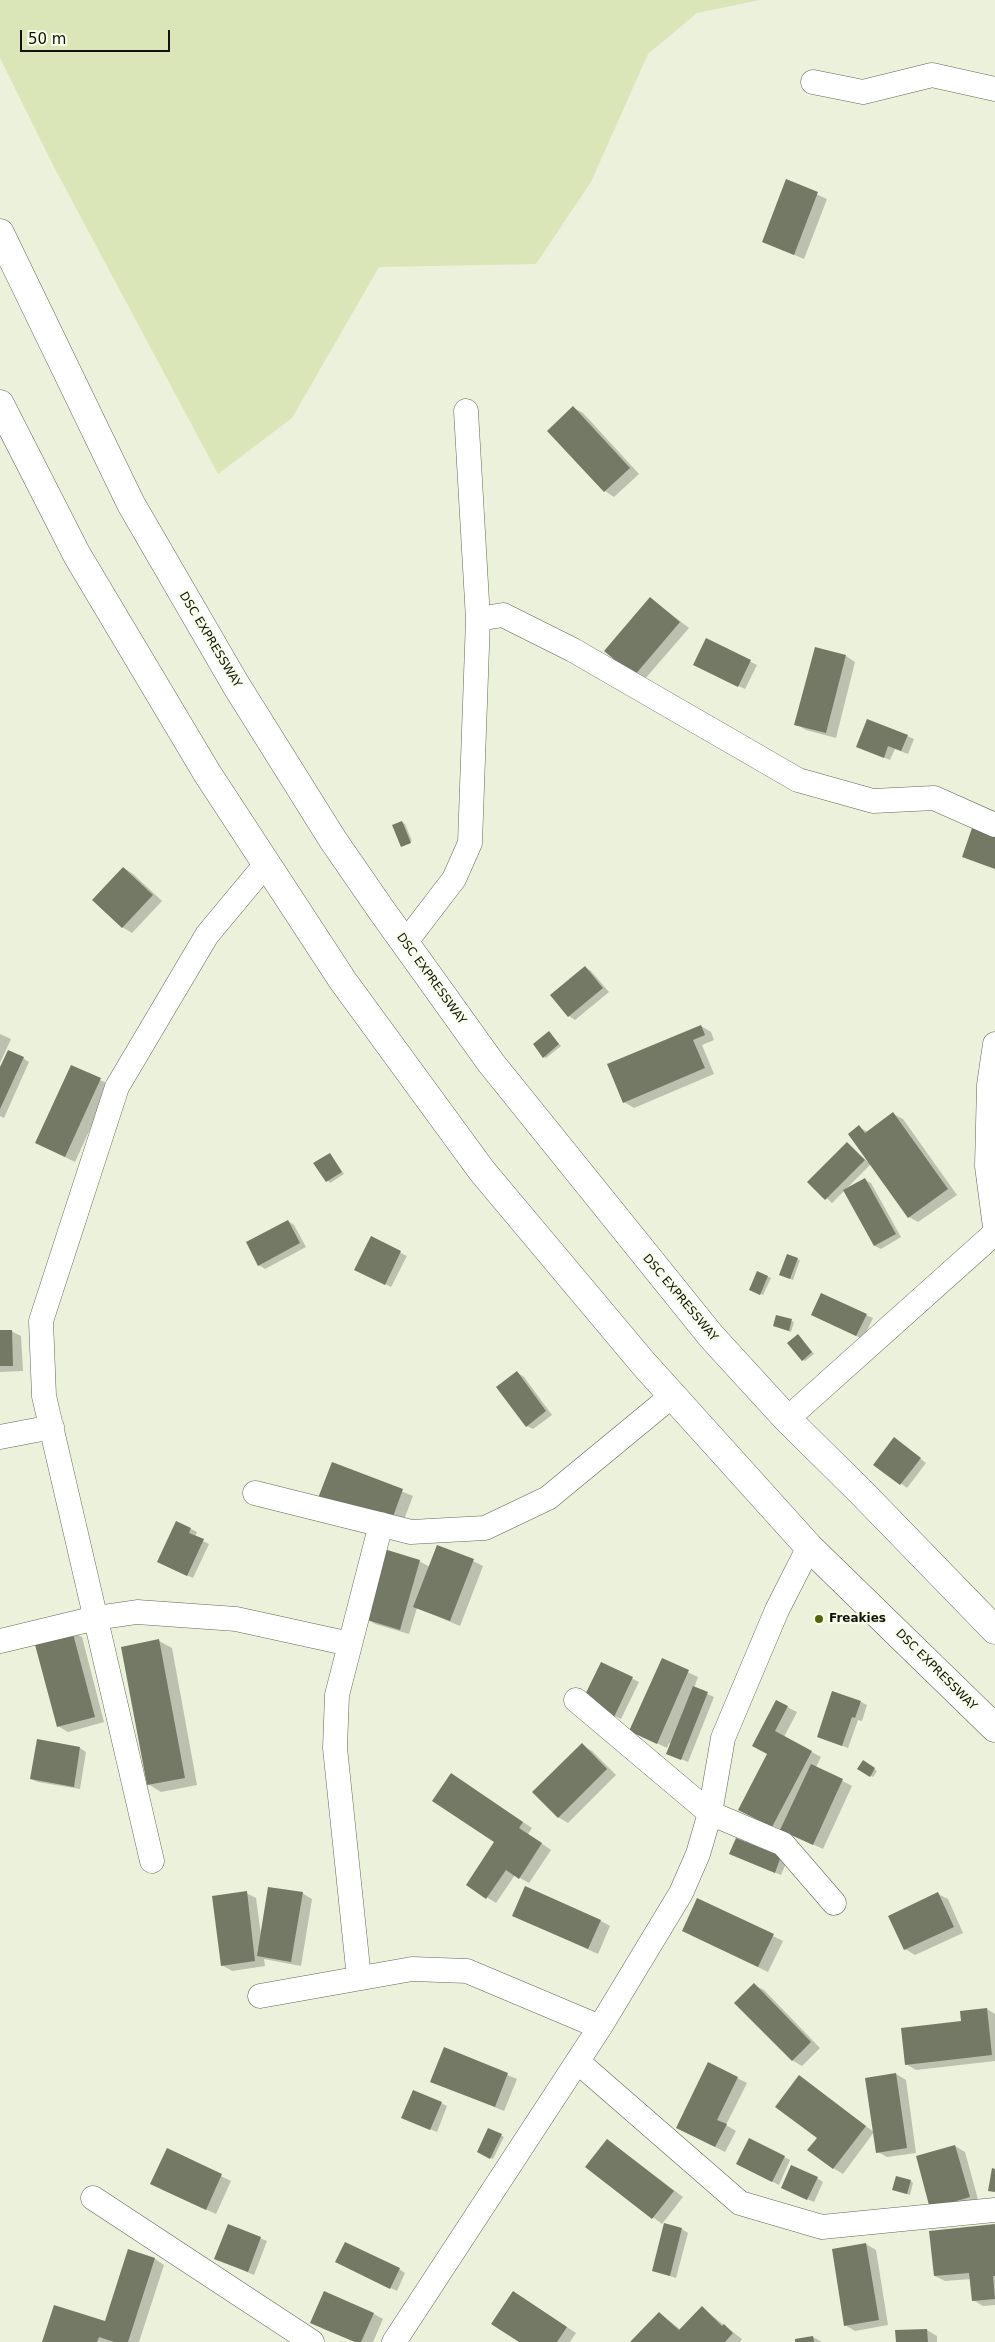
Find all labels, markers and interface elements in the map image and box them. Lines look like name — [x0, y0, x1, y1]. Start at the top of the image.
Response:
scale bar — [22, 20, 172, 52]
text: 50 m — [28, 30, 66, 48]
street label: DSC EXPRESSWAY — [176, 590, 244, 690]
street label: DSC EXPRESSWAY — [393, 931, 469, 1027]
street label: DSC EXPRESSWAY — [639, 1252, 721, 1344]
place label: Freakies — [829, 1612, 886, 1626]
marker: Freakies — [813, 1613, 825, 1625]
street label: DSC EXPRESSWAY — [892, 1626, 980, 1714]

